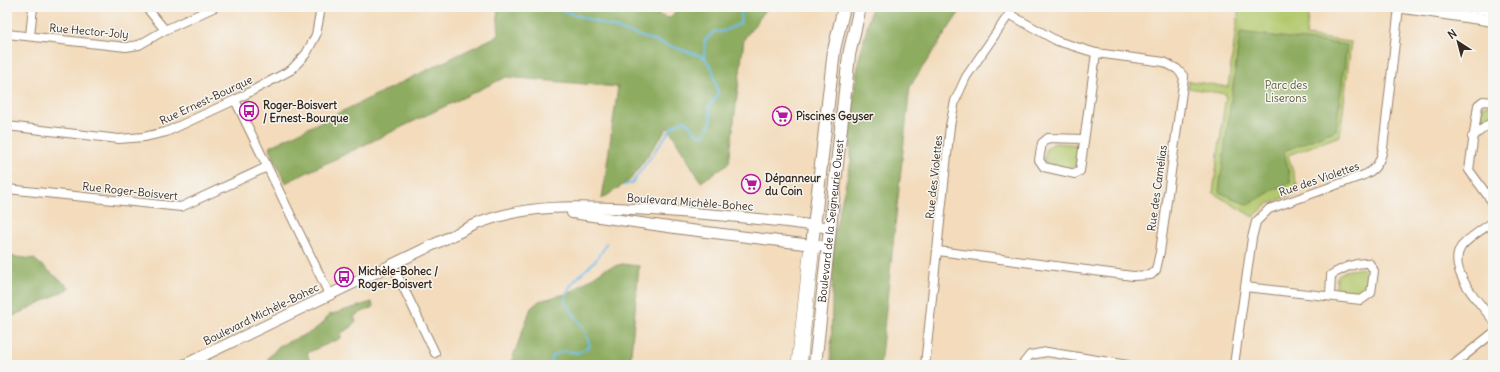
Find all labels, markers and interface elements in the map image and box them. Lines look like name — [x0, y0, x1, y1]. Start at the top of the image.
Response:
street label: Rue Hector-Joly — [49, 21, 129, 41]
north arrow — [1438, 22, 1478, 62]
text: N — [1445, 26, 1459, 42]
street label: Rue Ernest-Bourque — [157, 72, 255, 128]
park label: Parc des Liserons — [1265, 78, 1307, 105]
place label: Roger-Boisvert / Ernest-Bourque — [263, 98, 349, 126]
bus stop icon: Roger-Boisvert / Ernest-Bourque — [238, 100, 260, 122]
supermarket icon: Piscines Geyser — [771, 105, 793, 127]
place label: Piscines Geyser — [796, 109, 874, 124]
street label: Rue des Violettes — [923, 135, 945, 219]
street label: Boulevard de la Seigneurie Ouest — [815, 138, 847, 303]
street label: Rue des Camélias — [1144, 144, 1170, 232]
street label: Rue des Violettes — [1277, 159, 1361, 199]
place label: Dépanneur du Coin — [765, 171, 821, 198]
supermarket icon: Dépanneur du Coin — [740, 173, 762, 195]
street label: Rue Roger-Boisvert — [82, 179, 179, 203]
street label: Boulevard Michèle-Bohec — [626, 191, 754, 213]
place label: Michèle-Bohec / Roger-Boisvert — [358, 264, 438, 292]
bus stop icon: Michèle-Bohec / Roger-Boisvert — [333, 266, 355, 288]
street label: Boulevard Michèle-Bohec — [201, 280, 321, 348]

